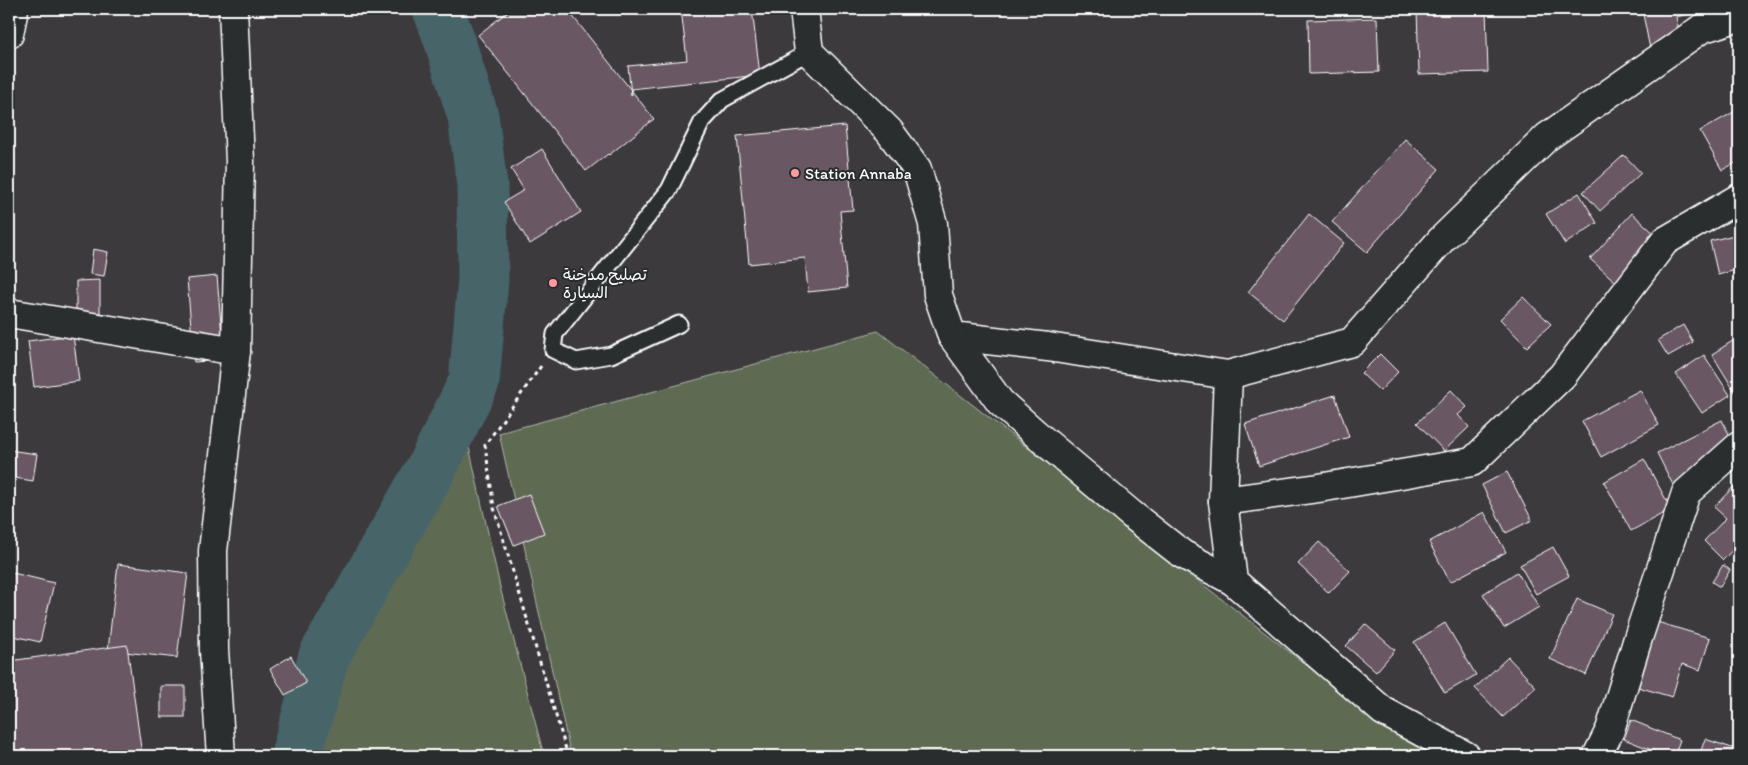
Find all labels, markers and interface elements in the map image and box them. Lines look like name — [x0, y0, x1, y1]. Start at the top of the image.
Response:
place label: Station Annaba — [805, 164, 912, 183]
marker: Station Annaba — [789, 167, 801, 179]
place label: تصليح مدخنة السيارة — [563, 265, 647, 302]
marker: تصليح مدخنة السيارة — [547, 277, 559, 289]

